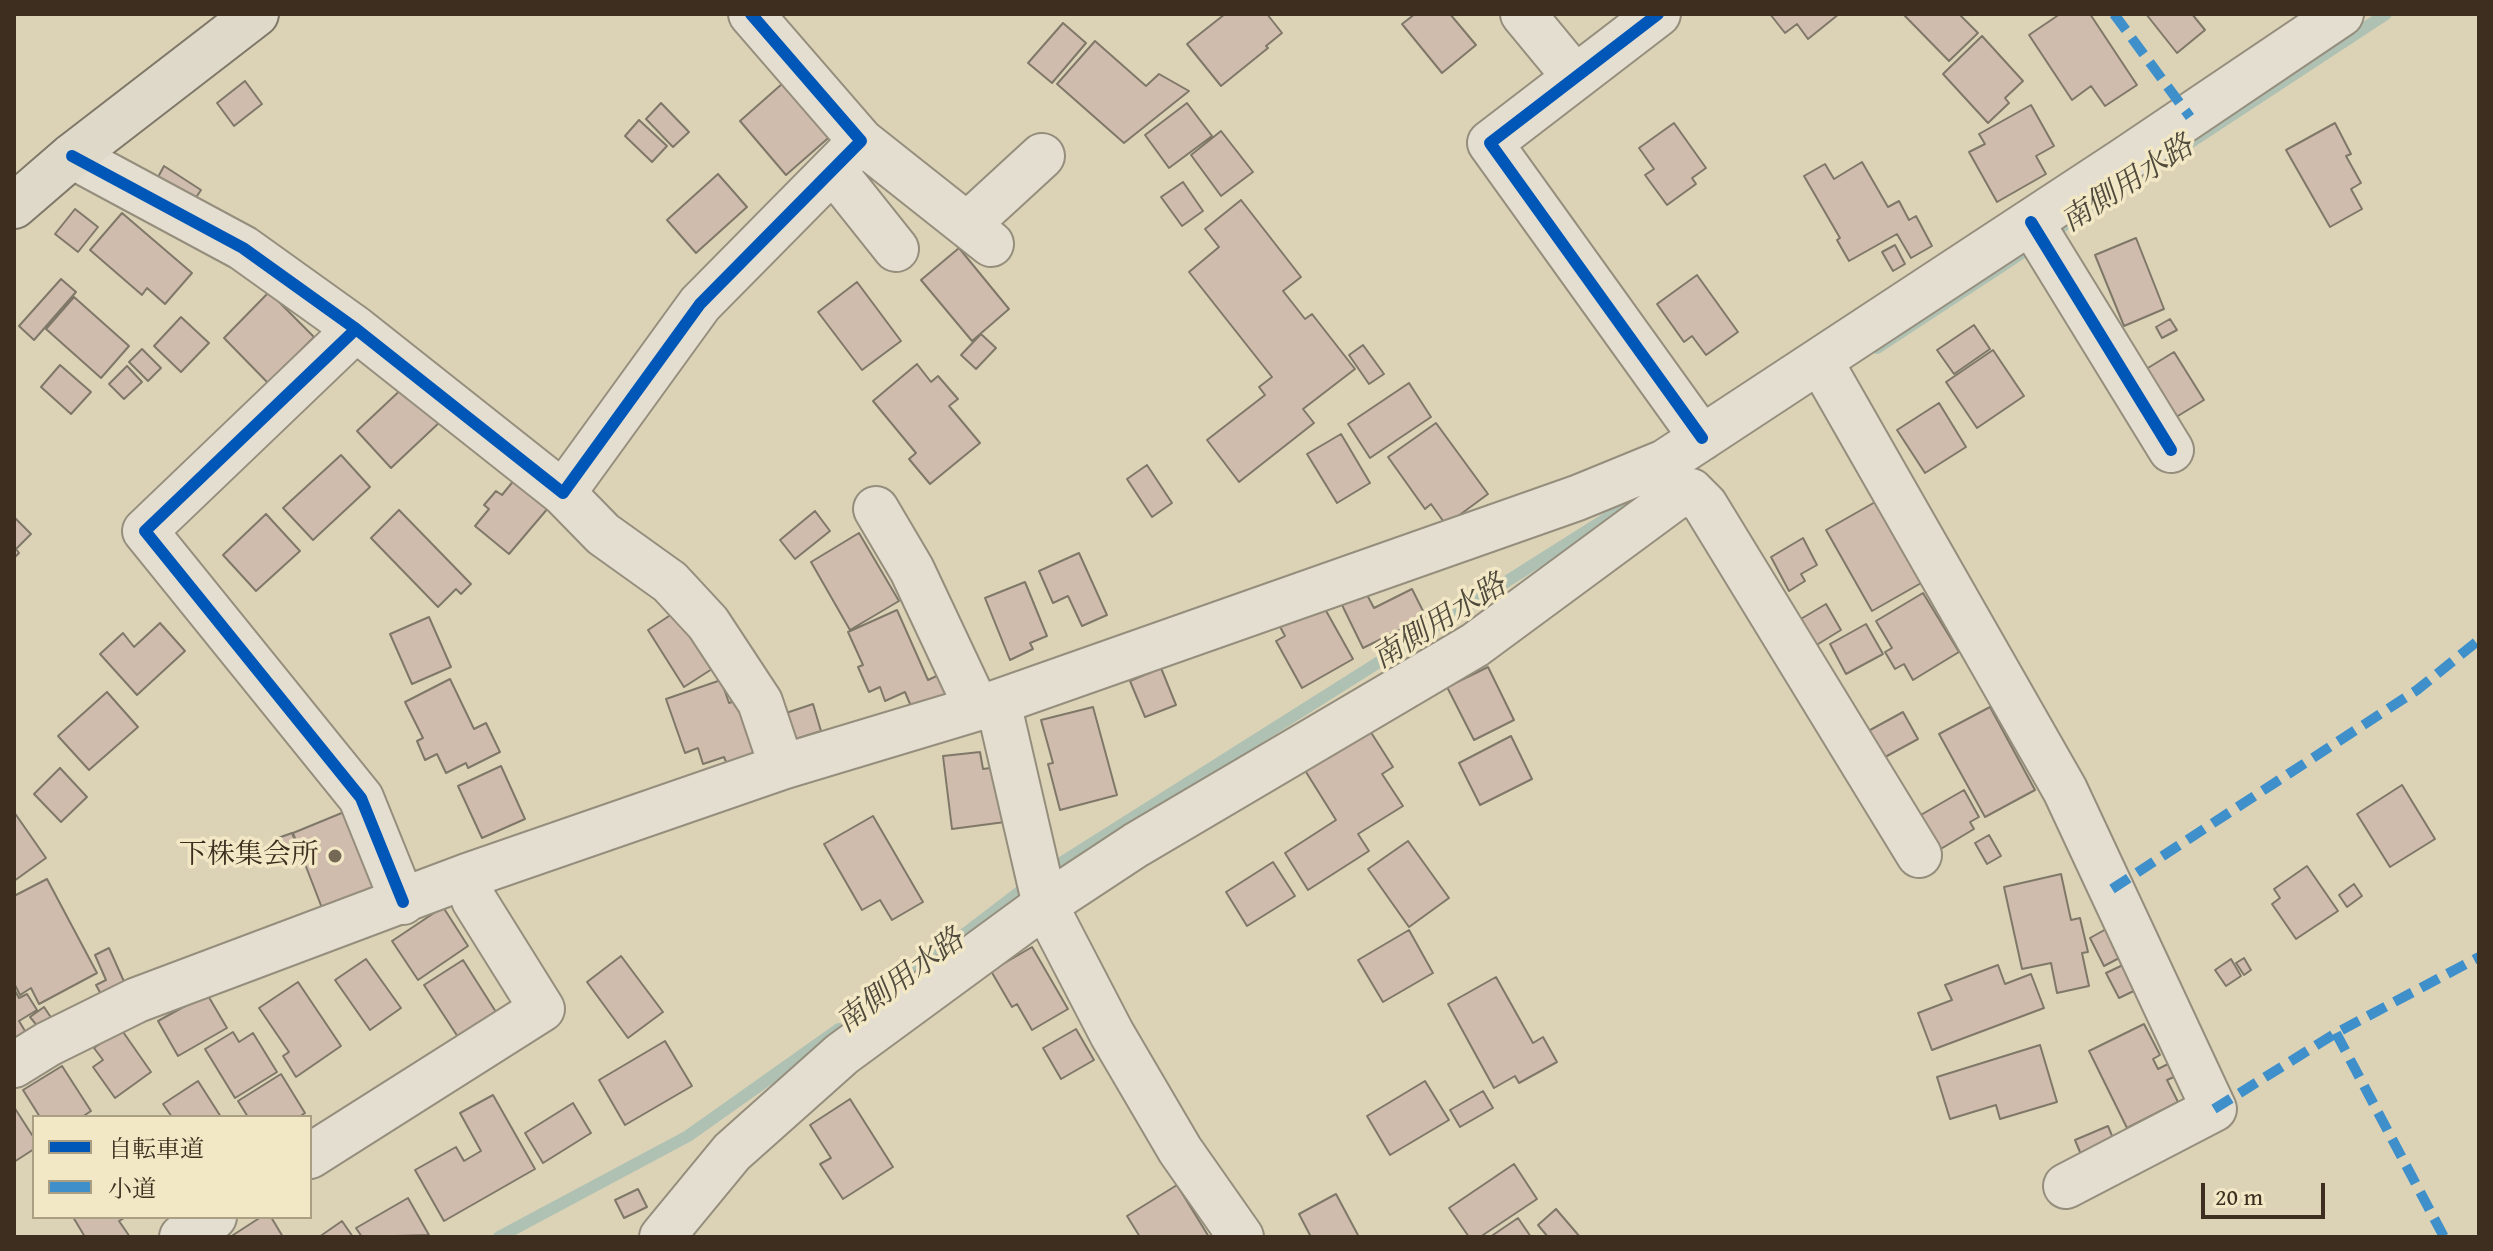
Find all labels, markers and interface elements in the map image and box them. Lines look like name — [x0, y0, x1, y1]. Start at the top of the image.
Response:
water label: 南側用水路 — [2055, 129, 2201, 241]
water label: 南側用水路 — [1367, 568, 1513, 678]
place label: 下株集会所 — [179, 839, 319, 873]
marker: 下株集会所 — [326, 847, 344, 865]
water label: 南側用水路 — [830, 922, 972, 1042]
legend — [32, 1115, 312, 1219]
text: 自転車道 — [108, 1131, 204, 1166]
scale bar — [2205, 1167, 2329, 1217]
text: 小道 — [108, 1171, 156, 1206]
text: 20 m — [2215, 1179, 2263, 1214]

